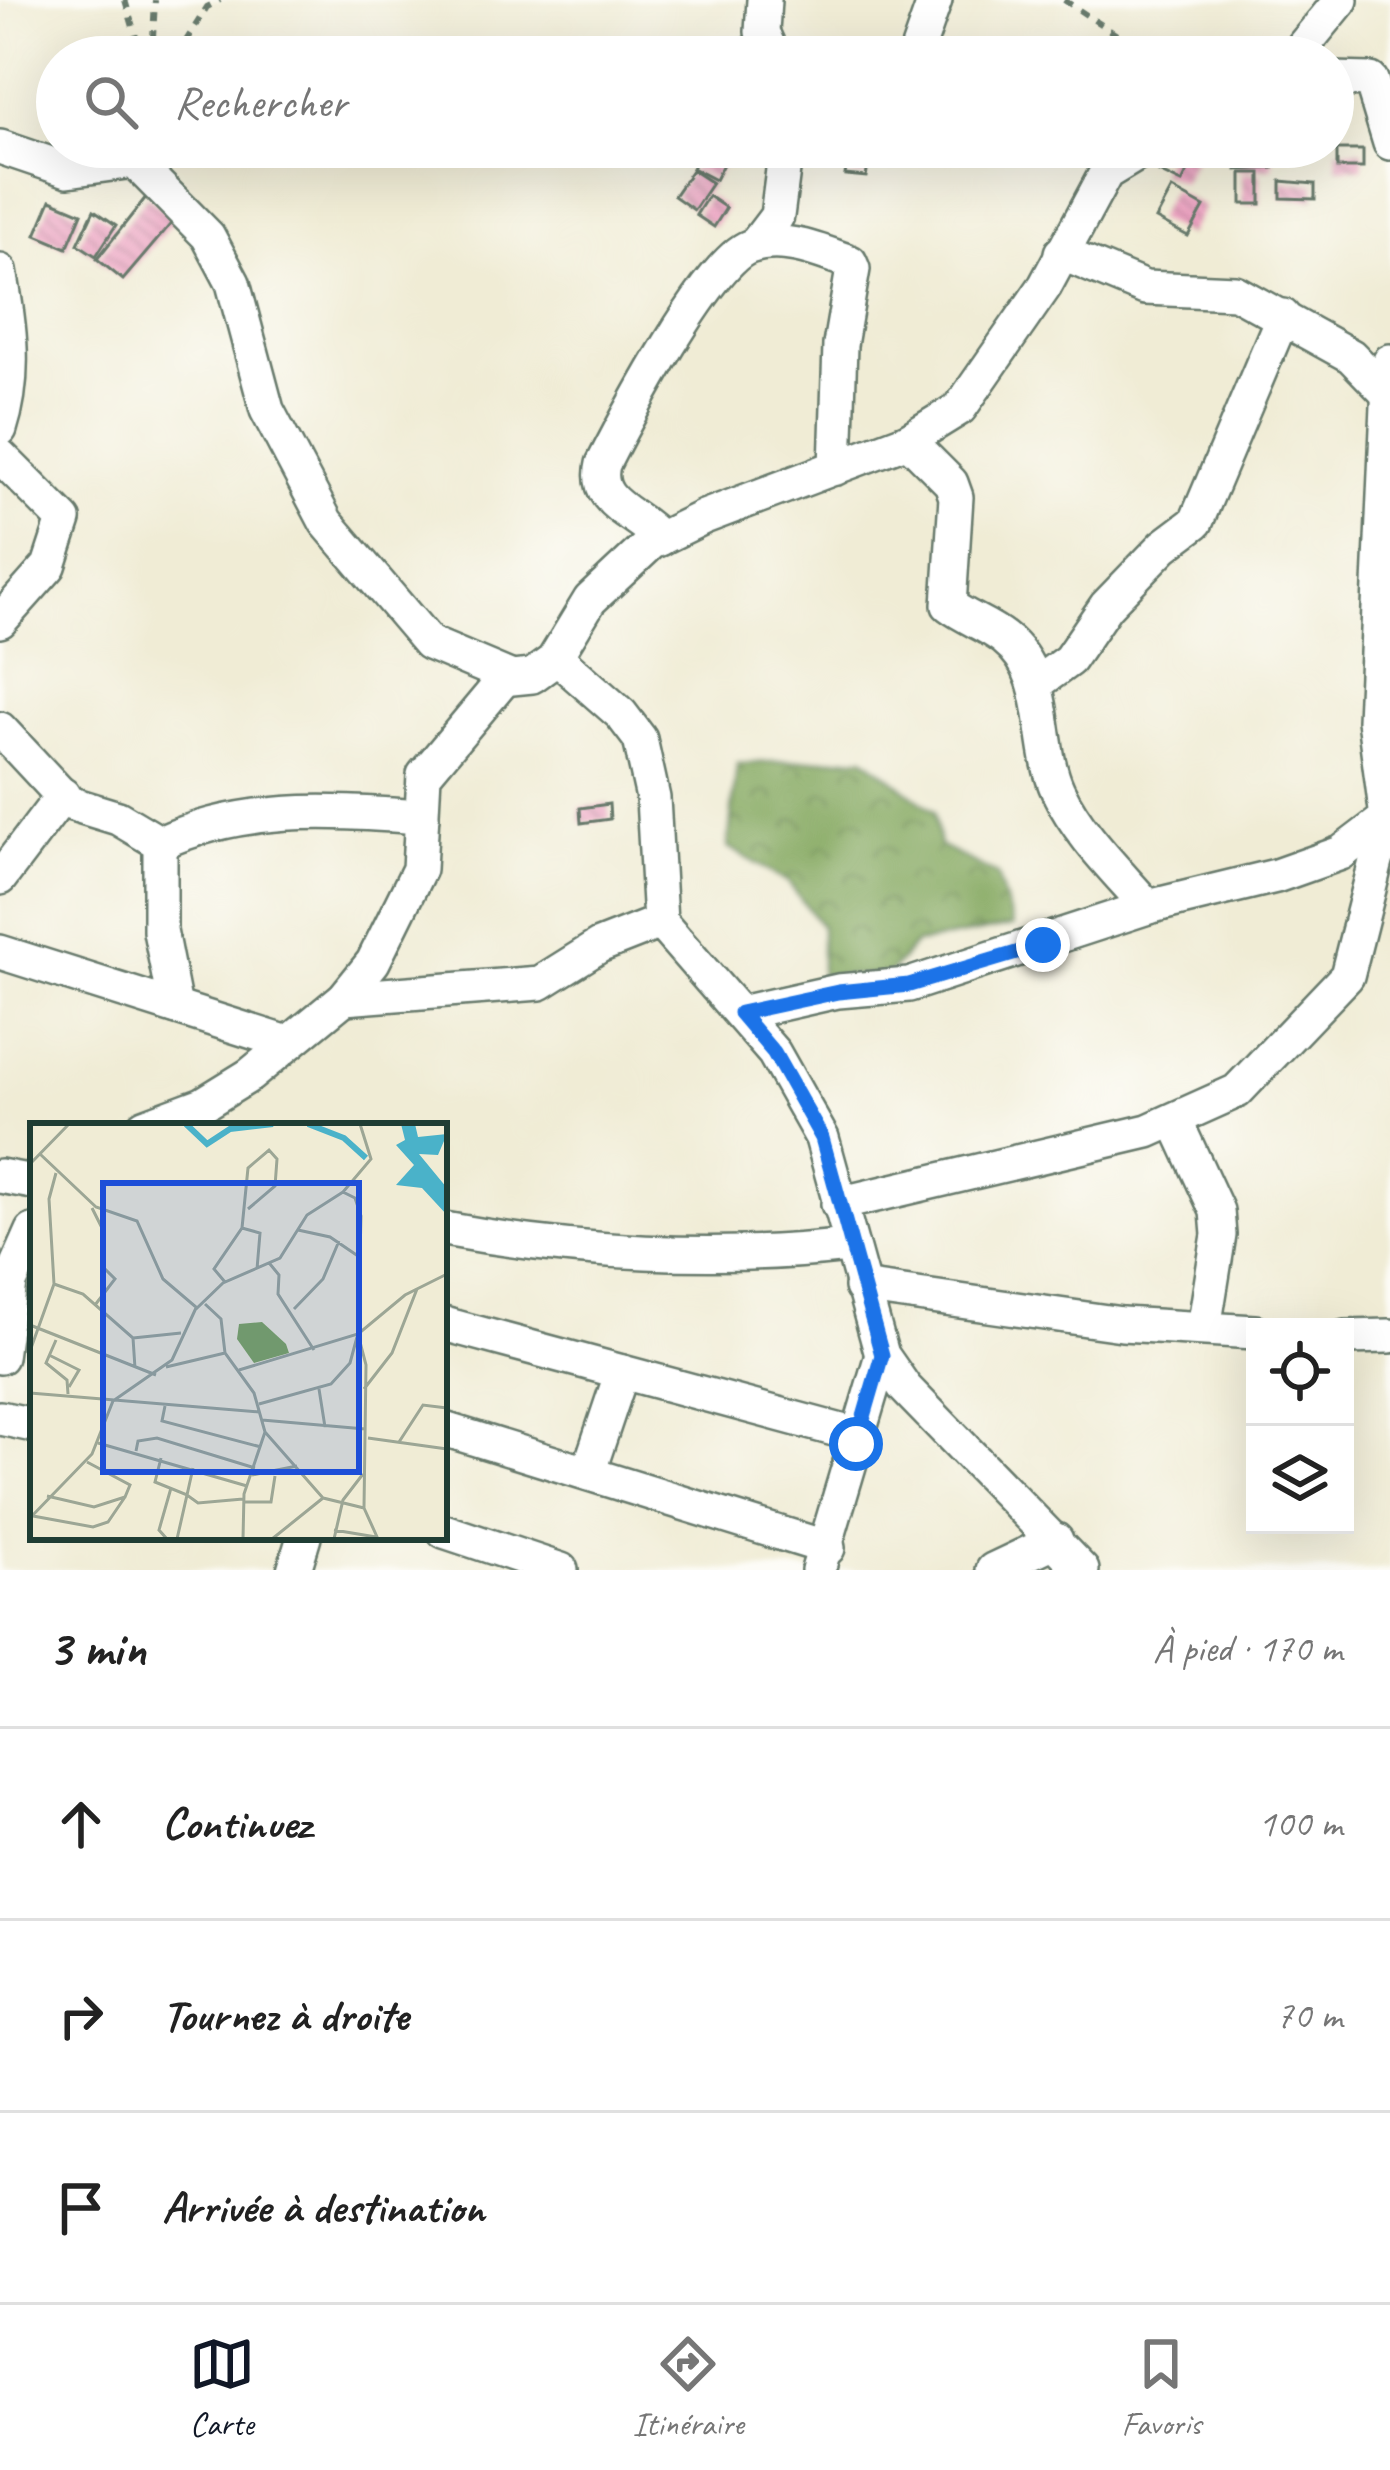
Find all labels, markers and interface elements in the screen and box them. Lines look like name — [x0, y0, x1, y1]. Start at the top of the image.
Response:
search box — [36, 36, 1354, 168]
icon: search — [78, 69, 144, 135]
text: Rechercher — [174, 74, 347, 131]
route end — [1016, 918, 1070, 972]
inset map — [30, 1123, 447, 1540]
map controls — [1246, 1318, 1354, 1534]
button: locate — [1246, 1318, 1354, 1426]
route start — [829, 1417, 883, 1471]
button: layers — [1246, 1426, 1354, 1534]
text: 3 min — [48, 1616, 146, 1680]
text: À pied · 170 m — [1153, 1624, 1342, 1673]
icon: ahead — [48, 1791, 114, 1857]
text: Continuez — [162, 1795, 311, 1852]
text: 100 m — [1258, 1799, 1342, 1848]
icon: right — [48, 1983, 114, 2049]
text: Tournez à droite — [162, 1987, 408, 2044]
text: 70 m — [1276, 1991, 1342, 2040]
icon: arrive — [48, 2175, 114, 2241]
text: Arrivée à destination — [162, 2179, 485, 2236]
tab: Carte — [189, 2331, 255, 2445]
tab: Itinéraire — [633, 2331, 744, 2445]
tab: Favoris — [1122, 2331, 1201, 2445]

